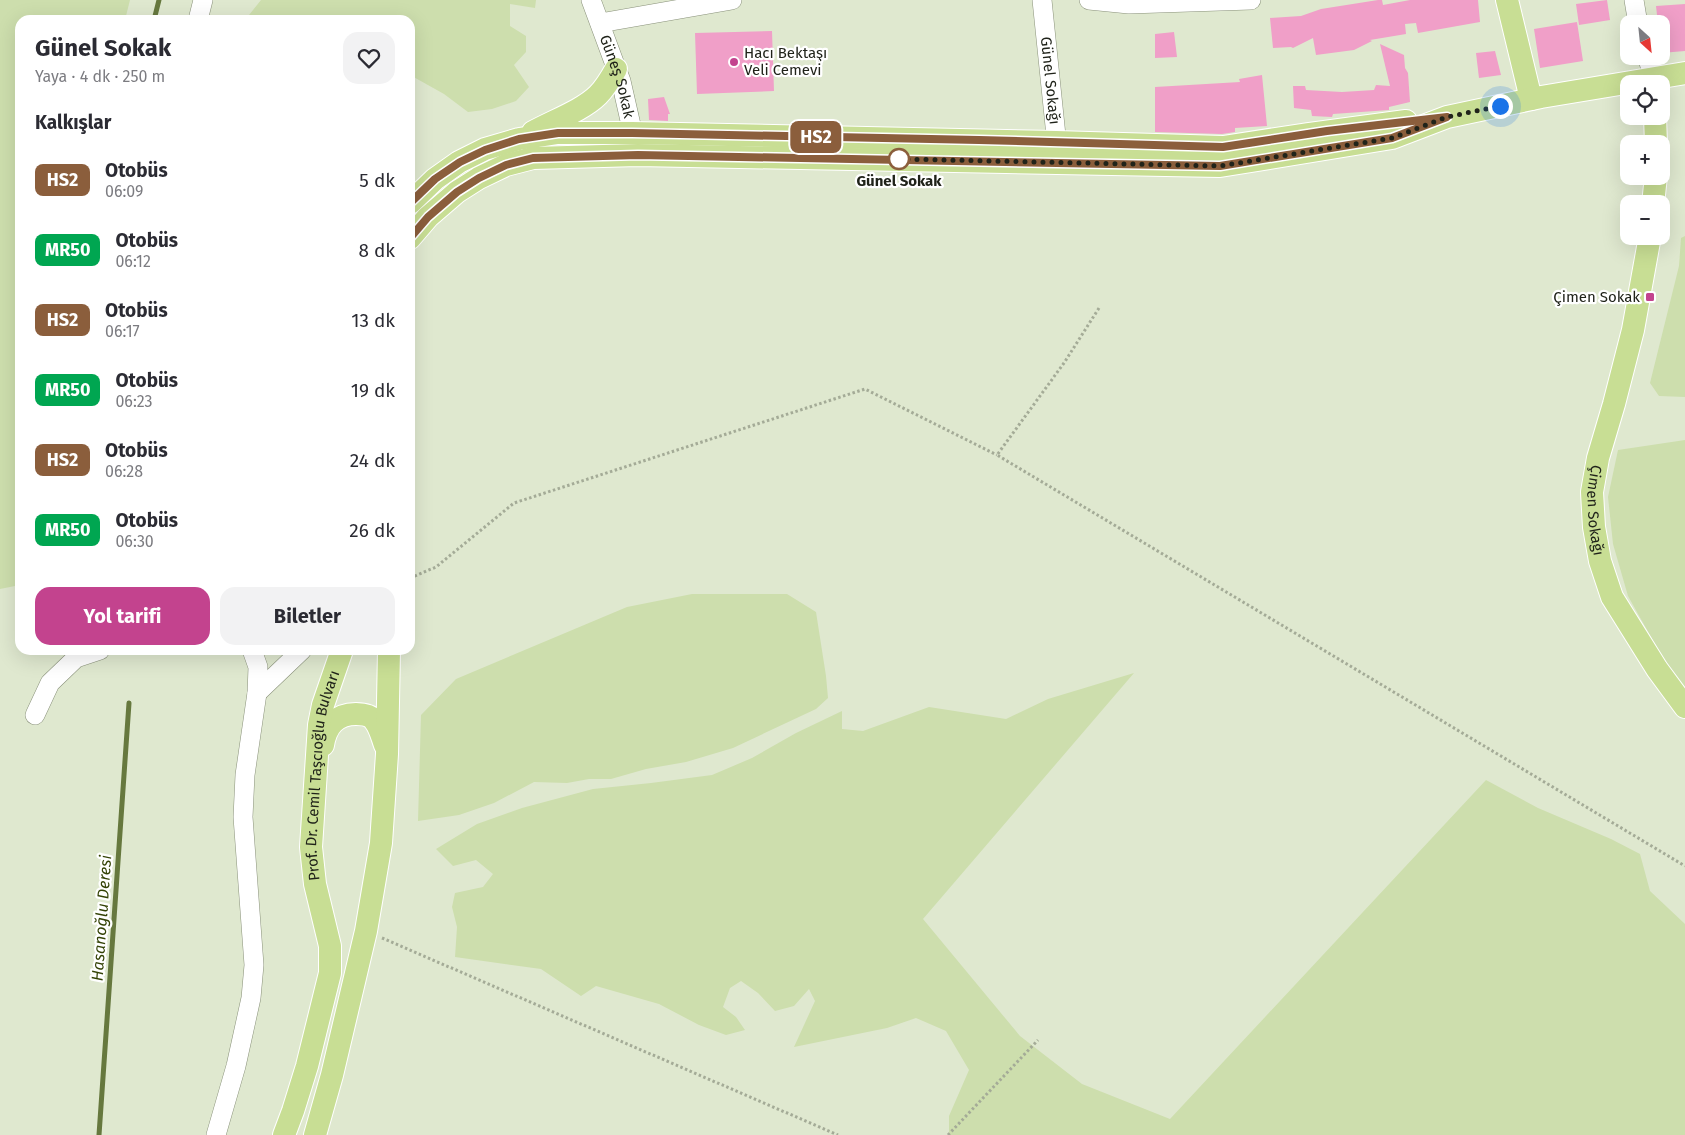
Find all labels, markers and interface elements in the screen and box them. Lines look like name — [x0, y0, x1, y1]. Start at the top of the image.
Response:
north arrow — [1620, 15, 1670, 65]
map controls — [1620, 15, 1670, 245]
button: heart — [343, 32, 395, 84]
street label: Güneş Sokak — [596, 32, 638, 120]
text: Günel Sokak — [35, 34, 171, 62]
street label: Günel Sokağı — [1037, 36, 1064, 125]
place label: Hacı Bektaşı Veli Cemevi — [744, 44, 827, 79]
marker: Hacı Bektaşı Veli Cemevi — [728, 56, 740, 68]
text: Yaya · 4 dk · 250 m — [35, 67, 165, 86]
button: locate — [1620, 75, 1670, 125]
your location — [1488, 94, 1513, 119]
text: Kalkışlar — [35, 111, 111, 134]
line badge: HS2 — [787, 121, 845, 153]
text: HS2 — [800, 126, 832, 148]
button: + — [1620, 135, 1670, 185]
marker: Günel Sokak — [888, 148, 910, 170]
text: Otobüs — [105, 159, 168, 182]
text: HS2 — [47, 169, 78, 191]
text: 5 dk — [359, 169, 395, 192]
place label: Günel Sokak — [856, 172, 942, 190]
text: 06:09 — [105, 182, 143, 201]
button: − — [1620, 195, 1670, 245]
text: Otobüs — [115, 229, 178, 252]
text: MR50 — [45, 239, 90, 261]
text: 8 dk — [358, 239, 395, 262]
text: 06:12 — [115, 252, 151, 271]
place label: Çimen Sokak — [1553, 288, 1640, 306]
marker: Çimen Sokak — [1644, 291, 1656, 303]
text: Otobüs — [105, 299, 168, 322]
text: HS2 — [47, 309, 78, 331]
text: 13 dk — [351, 309, 395, 332]
text: 06:17 — [105, 322, 140, 341]
text: Otobüs — [115, 369, 178, 392]
text: MR50 — [45, 379, 90, 401]
text: 19 dk — [351, 379, 395, 402]
text: 06:23 — [115, 392, 153, 411]
text: Otobüs — [105, 439, 168, 462]
text: HS2 — [47, 449, 78, 471]
text: 24 dk — [350, 449, 395, 472]
text: 06:28 — [105, 462, 143, 481]
street label: Çimen Sokağı — [1583, 464, 1608, 557]
text: Otobüs — [115, 509, 178, 532]
text: MR50 — [45, 519, 90, 541]
text: 26 dk — [349, 519, 395, 542]
text: 06:30 — [115, 532, 154, 551]
button: Yol tarifi — [35, 587, 210, 645]
button: Biletler — [220, 587, 395, 645]
street label: Prof. Dr. Cemil Taşcıoğlu Bulvarı — [302, 668, 343, 882]
water label: Hasanoğlu Deresi — [88, 854, 115, 982]

